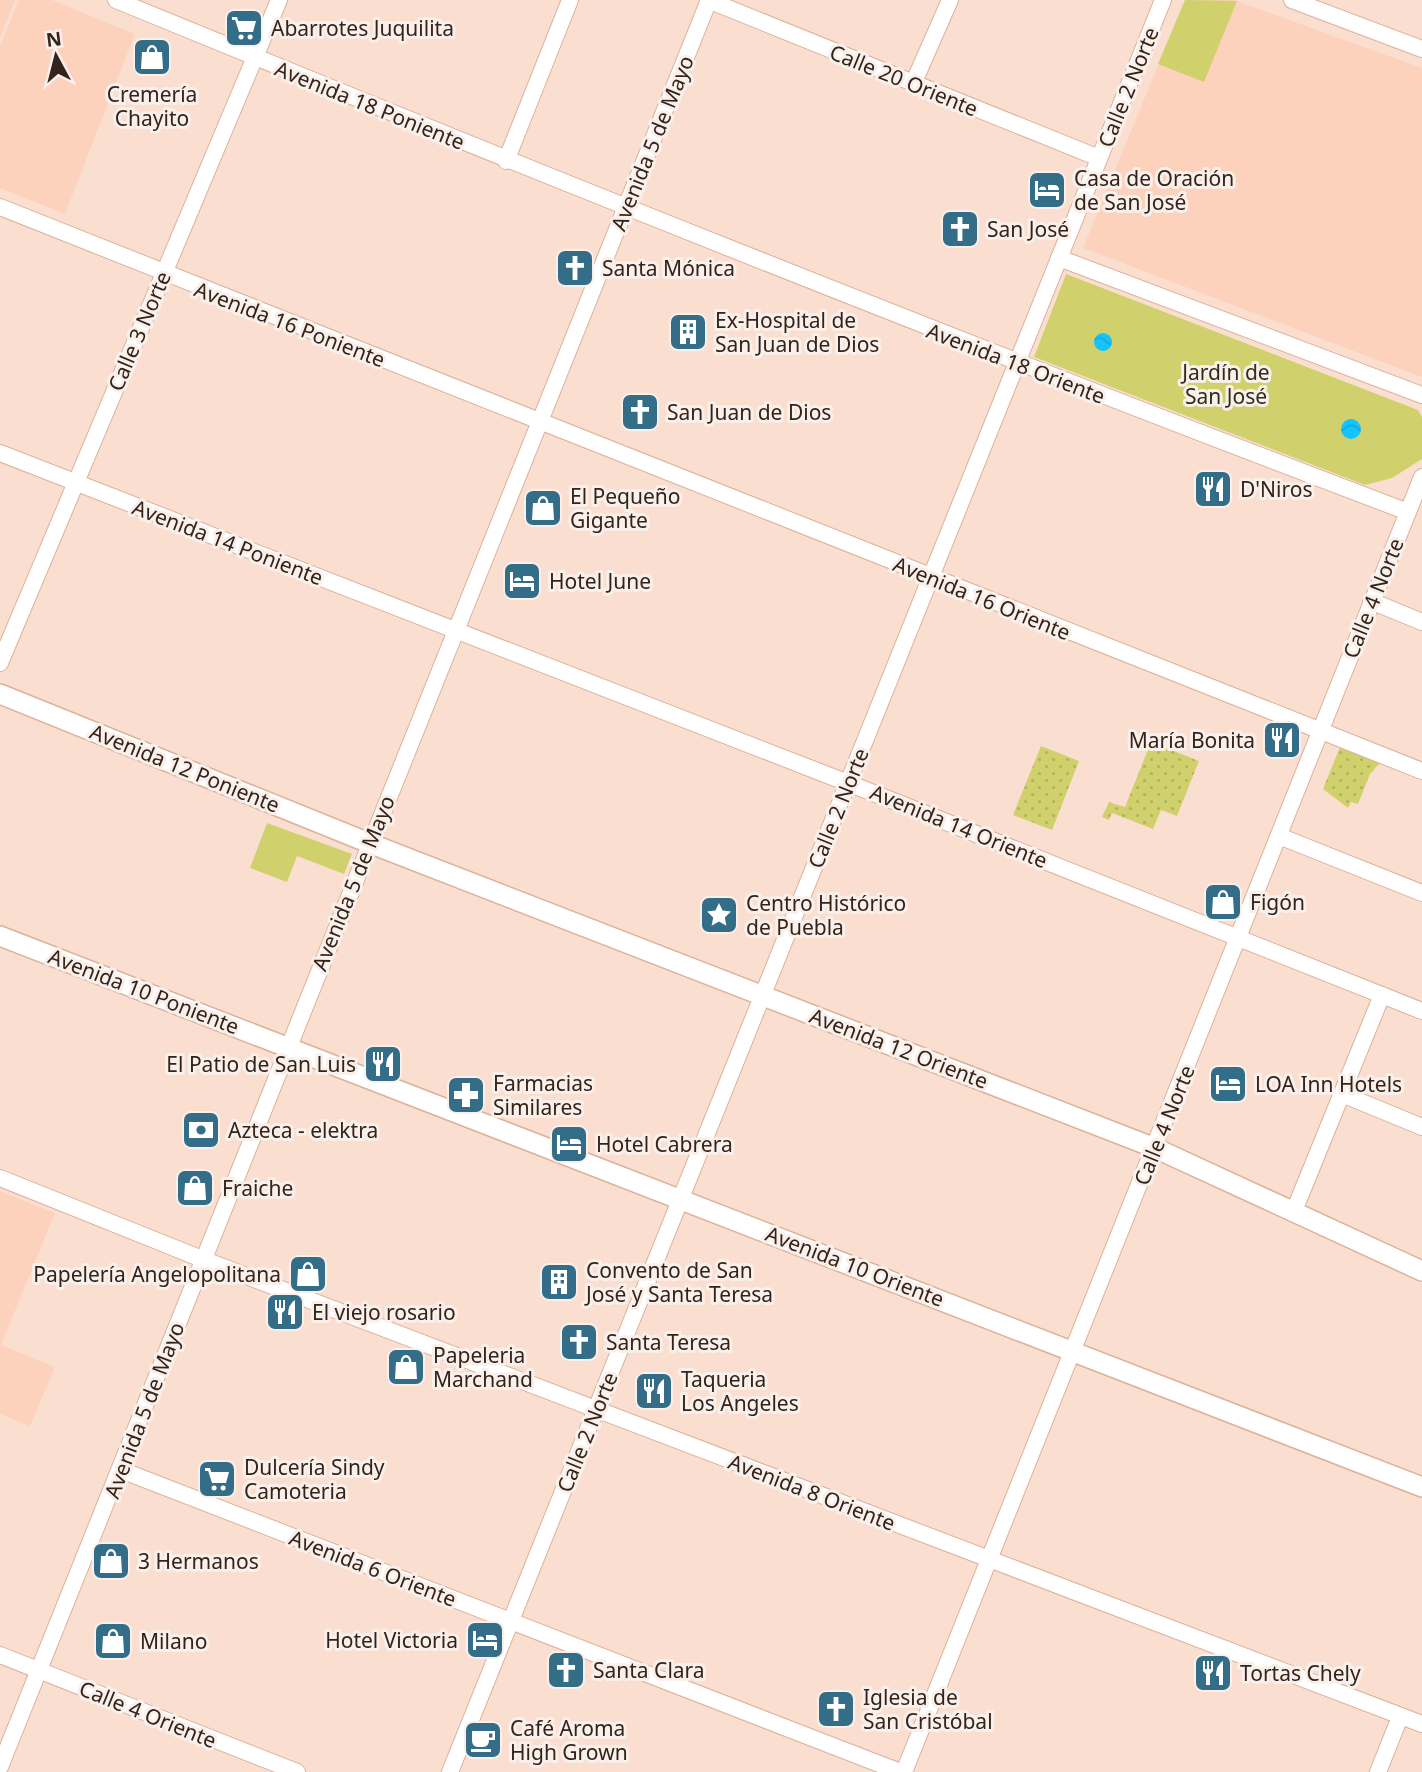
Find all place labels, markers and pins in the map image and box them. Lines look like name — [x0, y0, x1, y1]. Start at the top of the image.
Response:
supermarket icon: Abarrotes Juquilita — [223, 7, 265, 49]
place label: Abarrotes Juquilita — [271, 14, 454, 42]
shop icon: Cremería Chayito — [131, 36, 173, 78]
place label: Cremería Chayito — [107, 80, 197, 132]
place label: Casa de Oración de San José — [1074, 164, 1234, 216]
hotel icon: Casa de Oración de San José — [1026, 169, 1068, 211]
church icon: San José — [939, 208, 981, 250]
place label: San José — [987, 215, 1069, 243]
church icon: Santa Mónica — [554, 247, 596, 289]
place label: Santa Mónica — [602, 254, 735, 282]
place label: Ex-Hospital de San Juan de Dios — [715, 306, 879, 358]
building icon: Ex-Hospital de San Juan de Dios — [667, 311, 709, 353]
church icon: San Juan de Dios — [619, 391, 661, 433]
place label: San Juan de Dios — [667, 398, 831, 426]
restaurant icon: D'Niros — [1192, 468, 1234, 510]
place label: D'Niros — [1240, 475, 1312, 503]
place label: El Pequeño Gigante — [570, 482, 681, 534]
shop icon: El Pequeño Gigante — [522, 487, 564, 529]
hotel icon: Hotel June — [501, 560, 543, 602]
place label: Hotel June — [549, 567, 651, 595]
restaurant icon: María Bonita — [1261, 719, 1303, 761]
place label: María Bonita — [1129, 726, 1255, 754]
shop icon: Figón — [1202, 881, 1244, 923]
place label: Figón — [1250, 888, 1305, 916]
place label: Centro Histórico de Puebla — [746, 889, 906, 941]
place icon: Centro Histórico de Puebla — [698, 894, 740, 936]
restaurant icon: El Patio de San Luis — [362, 1043, 404, 1085]
place label: El Patio de San Luis — [166, 1050, 356, 1078]
hotel icon: LOA Inn Hotels — [1207, 1063, 1249, 1105]
place label: Farmacias Similares — [493, 1069, 593, 1121]
place label: LOA Inn Hotels — [1255, 1070, 1402, 1098]
pharmacy icon: Farmacias Similares — [445, 1074, 487, 1116]
bank icon: Azteca - elektra — [180, 1109, 222, 1151]
place label: Azteca - elektra — [228, 1116, 378, 1144]
hotel icon: Hotel Cabrera — [548, 1123, 590, 1165]
place label: Hotel Cabrera — [596, 1130, 733, 1158]
shop icon: Fraiche — [174, 1167, 216, 1209]
place label: Fraiche — [222, 1174, 293, 1202]
shop icon: Papelería Angelopolitana — [287, 1253, 329, 1295]
place label: Convento de San José y Santa Teresa — [584, 1256, 773, 1308]
place label: Papelería Angelopolitana — [33, 1260, 281, 1288]
building icon: Convento de San José y Santa Teresa — [538, 1261, 580, 1303]
restaurant icon: El viejo rosario — [264, 1291, 306, 1333]
place label: El viejo rosario — [312, 1298, 456, 1326]
church icon: Santa Teresa — [558, 1321, 600, 1363]
place label: Santa Teresa — [606, 1328, 731, 1356]
place label: Papeleria Marchand — [433, 1341, 533, 1393]
shop icon: Papeleria Marchand — [385, 1346, 427, 1388]
place label: Taqueria Los Angeles — [681, 1365, 799, 1417]
restaurant icon: Taqueria Los Angeles — [633, 1370, 675, 1412]
place label: Dulcería Sindy Camoteria — [244, 1453, 385, 1505]
supermarket icon: Dulcería Sindy Camoteria — [196, 1458, 238, 1500]
shop icon: 3 Hermanos — [90, 1540, 132, 1582]
place label: 3 Hermanos — [138, 1547, 259, 1575]
hotel icon: Hotel Victoria — [464, 1619, 506, 1661]
shop icon: Milano — [92, 1620, 134, 1662]
place label: Hotel Victoria — [325, 1626, 458, 1654]
place label: Milano — [140, 1627, 207, 1655]
church icon: Santa Clara — [545, 1649, 587, 1691]
restaurant icon: Tortas Chely — [1192, 1652, 1234, 1694]
place label: Santa Clara — [593, 1656, 705, 1684]
place label: Tortas Chely — [1240, 1659, 1361, 1687]
place label: Iglesia de San Cristóbal — [863, 1683, 993, 1735]
church icon: Iglesia de San Cristóbal — [815, 1688, 857, 1730]
place label: Café Aroma High Grown — [510, 1714, 628, 1766]
cafe icon: Café Aroma High Grown — [462, 1719, 504, 1761]

